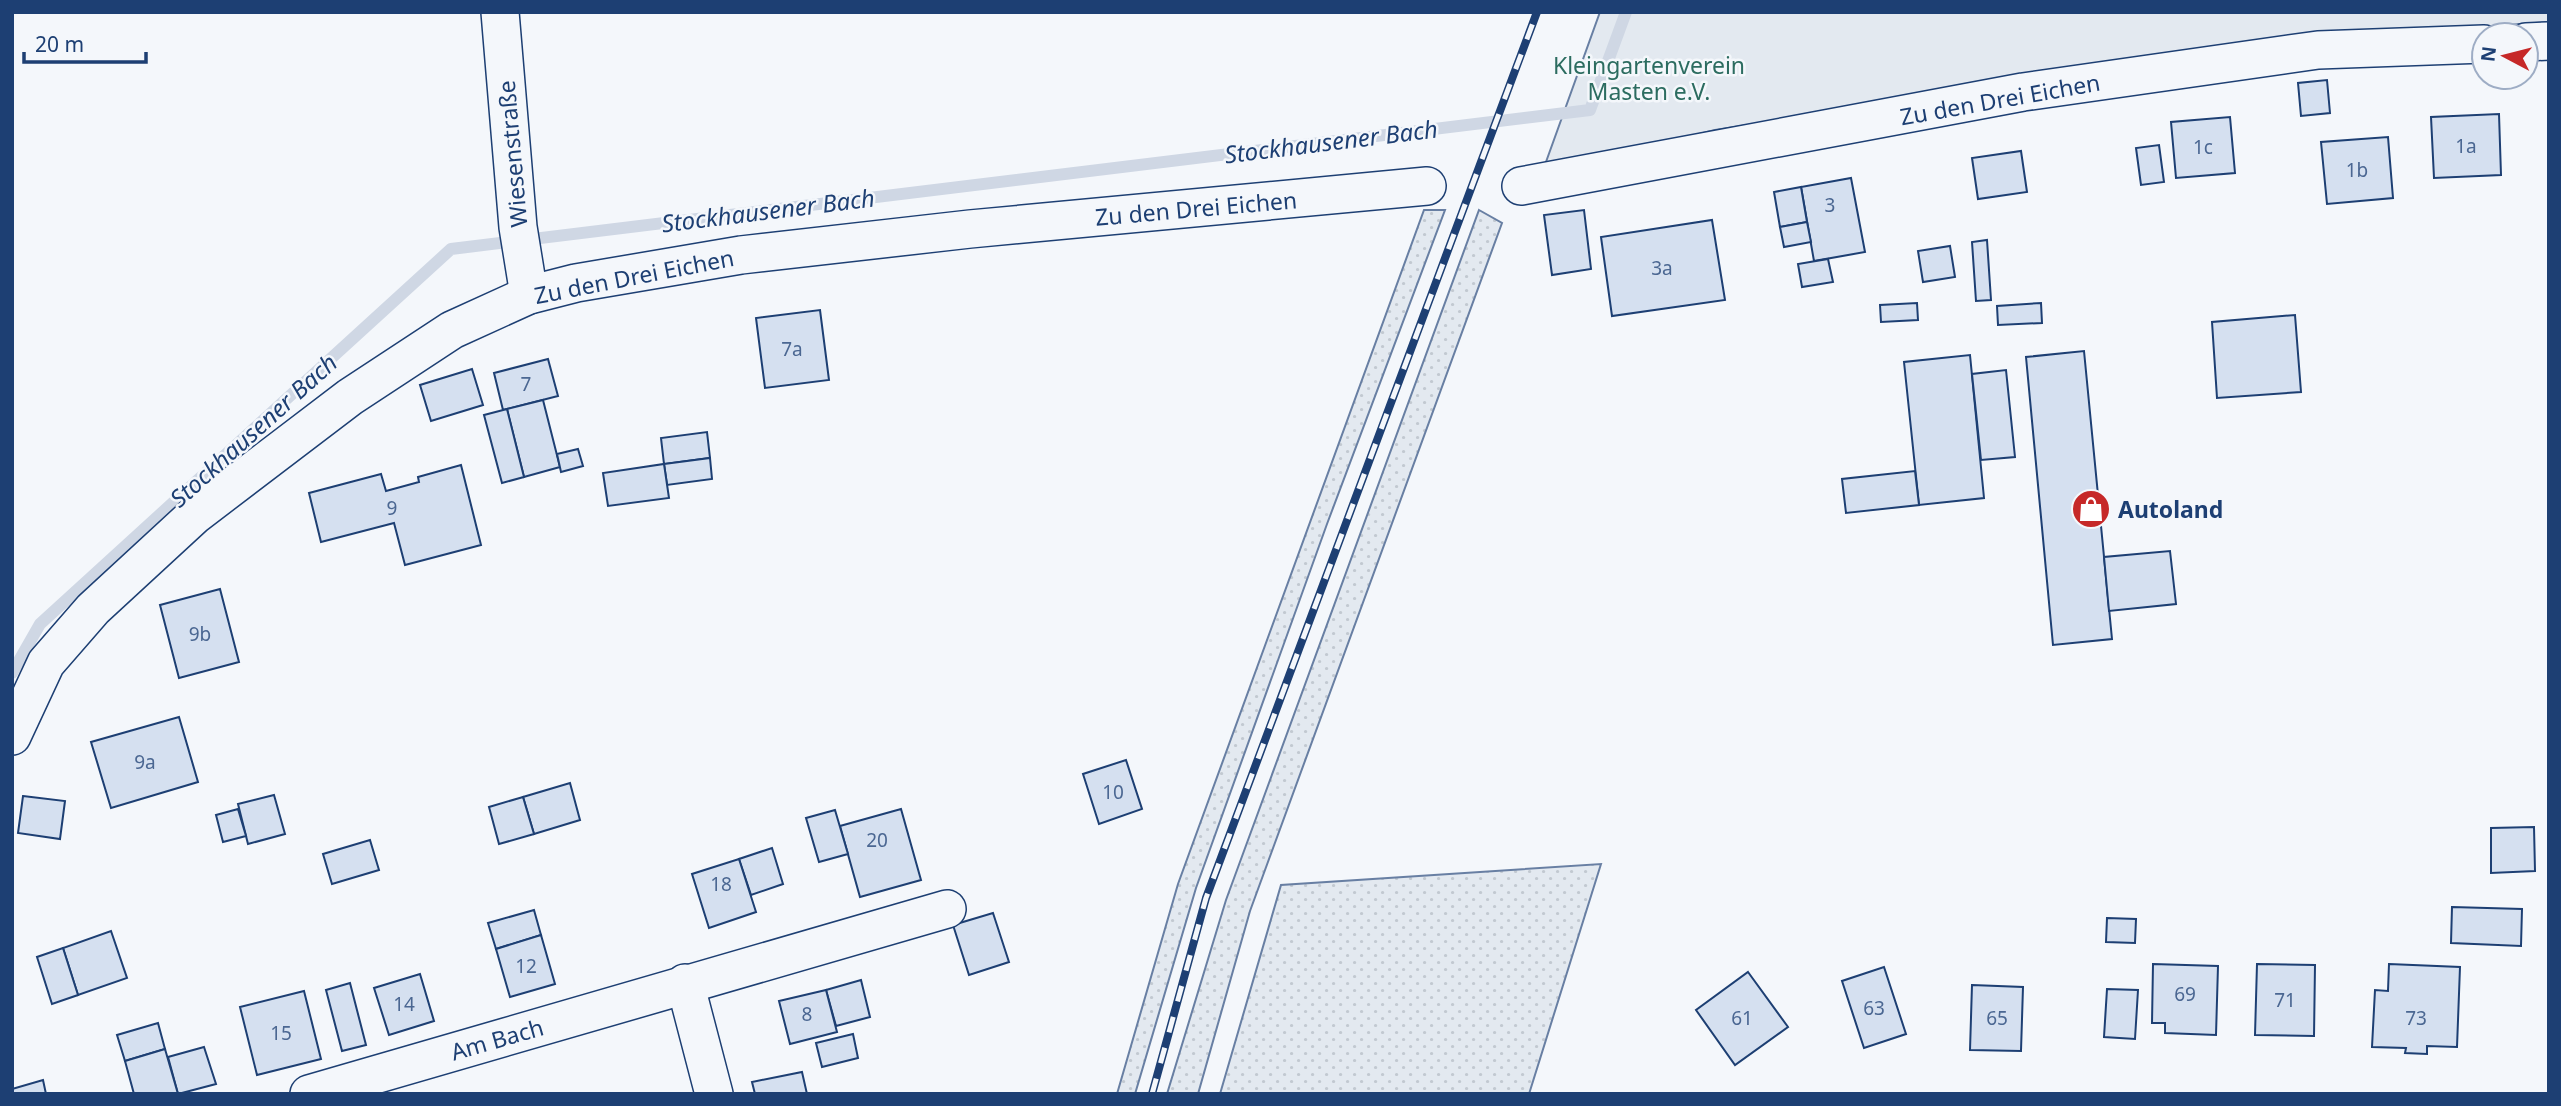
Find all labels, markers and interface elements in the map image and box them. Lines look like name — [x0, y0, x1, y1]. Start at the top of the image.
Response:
scale bar — [24, 21, 147, 65]
north arrow — [2470, 21, 2540, 91]
text: 20 m — [35, 30, 84, 58]
text: N — [2474, 45, 2502, 63]
park label: Kleingartenverein Masten e.V. — [1553, 49, 1745, 107]
street label: Zu den Drei Eichen — [1897, 66, 2103, 132]
street label: Wiesenstraße — [490, 79, 534, 229]
water label: Stockhausener Bach — [1222, 112, 1440, 170]
house number: 1a — [2455, 133, 2477, 159]
house number: 1c — [2193, 134, 2213, 160]
house number: 1b — [2346, 157, 2368, 183]
water label: Stockhausener Bach — [659, 181, 877, 239]
street label: Zu den Drei Eichen — [1094, 183, 1298, 233]
house number: 3 — [1825, 192, 1835, 218]
street label: Zu den Drei Eichen — [532, 241, 736, 311]
house number: 3a — [1651, 255, 1673, 281]
house number: 7a — [781, 336, 803, 362]
water label: Stockhausener Bach — [162, 346, 344, 514]
house number: 7 — [521, 371, 531, 397]
shop icon: Autoland — [2070, 488, 2112, 530]
place label: Autoland — [2118, 493, 2223, 525]
house number: 9 — [387, 495, 397, 521]
house number: 9b — [189, 621, 211, 647]
house number: 9a — [134, 749, 156, 775]
house number: 10 — [1102, 779, 1124, 805]
house number: 20 — [866, 827, 888, 853]
house number: 18 — [710, 871, 732, 897]
house number: 12 — [515, 953, 537, 979]
house number: 69 — [2174, 981, 2196, 1007]
house number: 71 — [2274, 987, 2296, 1013]
house number: 14 — [393, 991, 415, 1017]
house number: 63 — [1863, 995, 1885, 1021]
house number: 8 — [802, 1001, 812, 1027]
house number: 61 — [1731, 1005, 1753, 1031]
house number: 65 — [1986, 1005, 2008, 1031]
house number: 73 — [2405, 1005, 2427, 1031]
street label: Am Bach — [447, 1010, 547, 1068]
house number: 15 — [270, 1020, 292, 1046]

